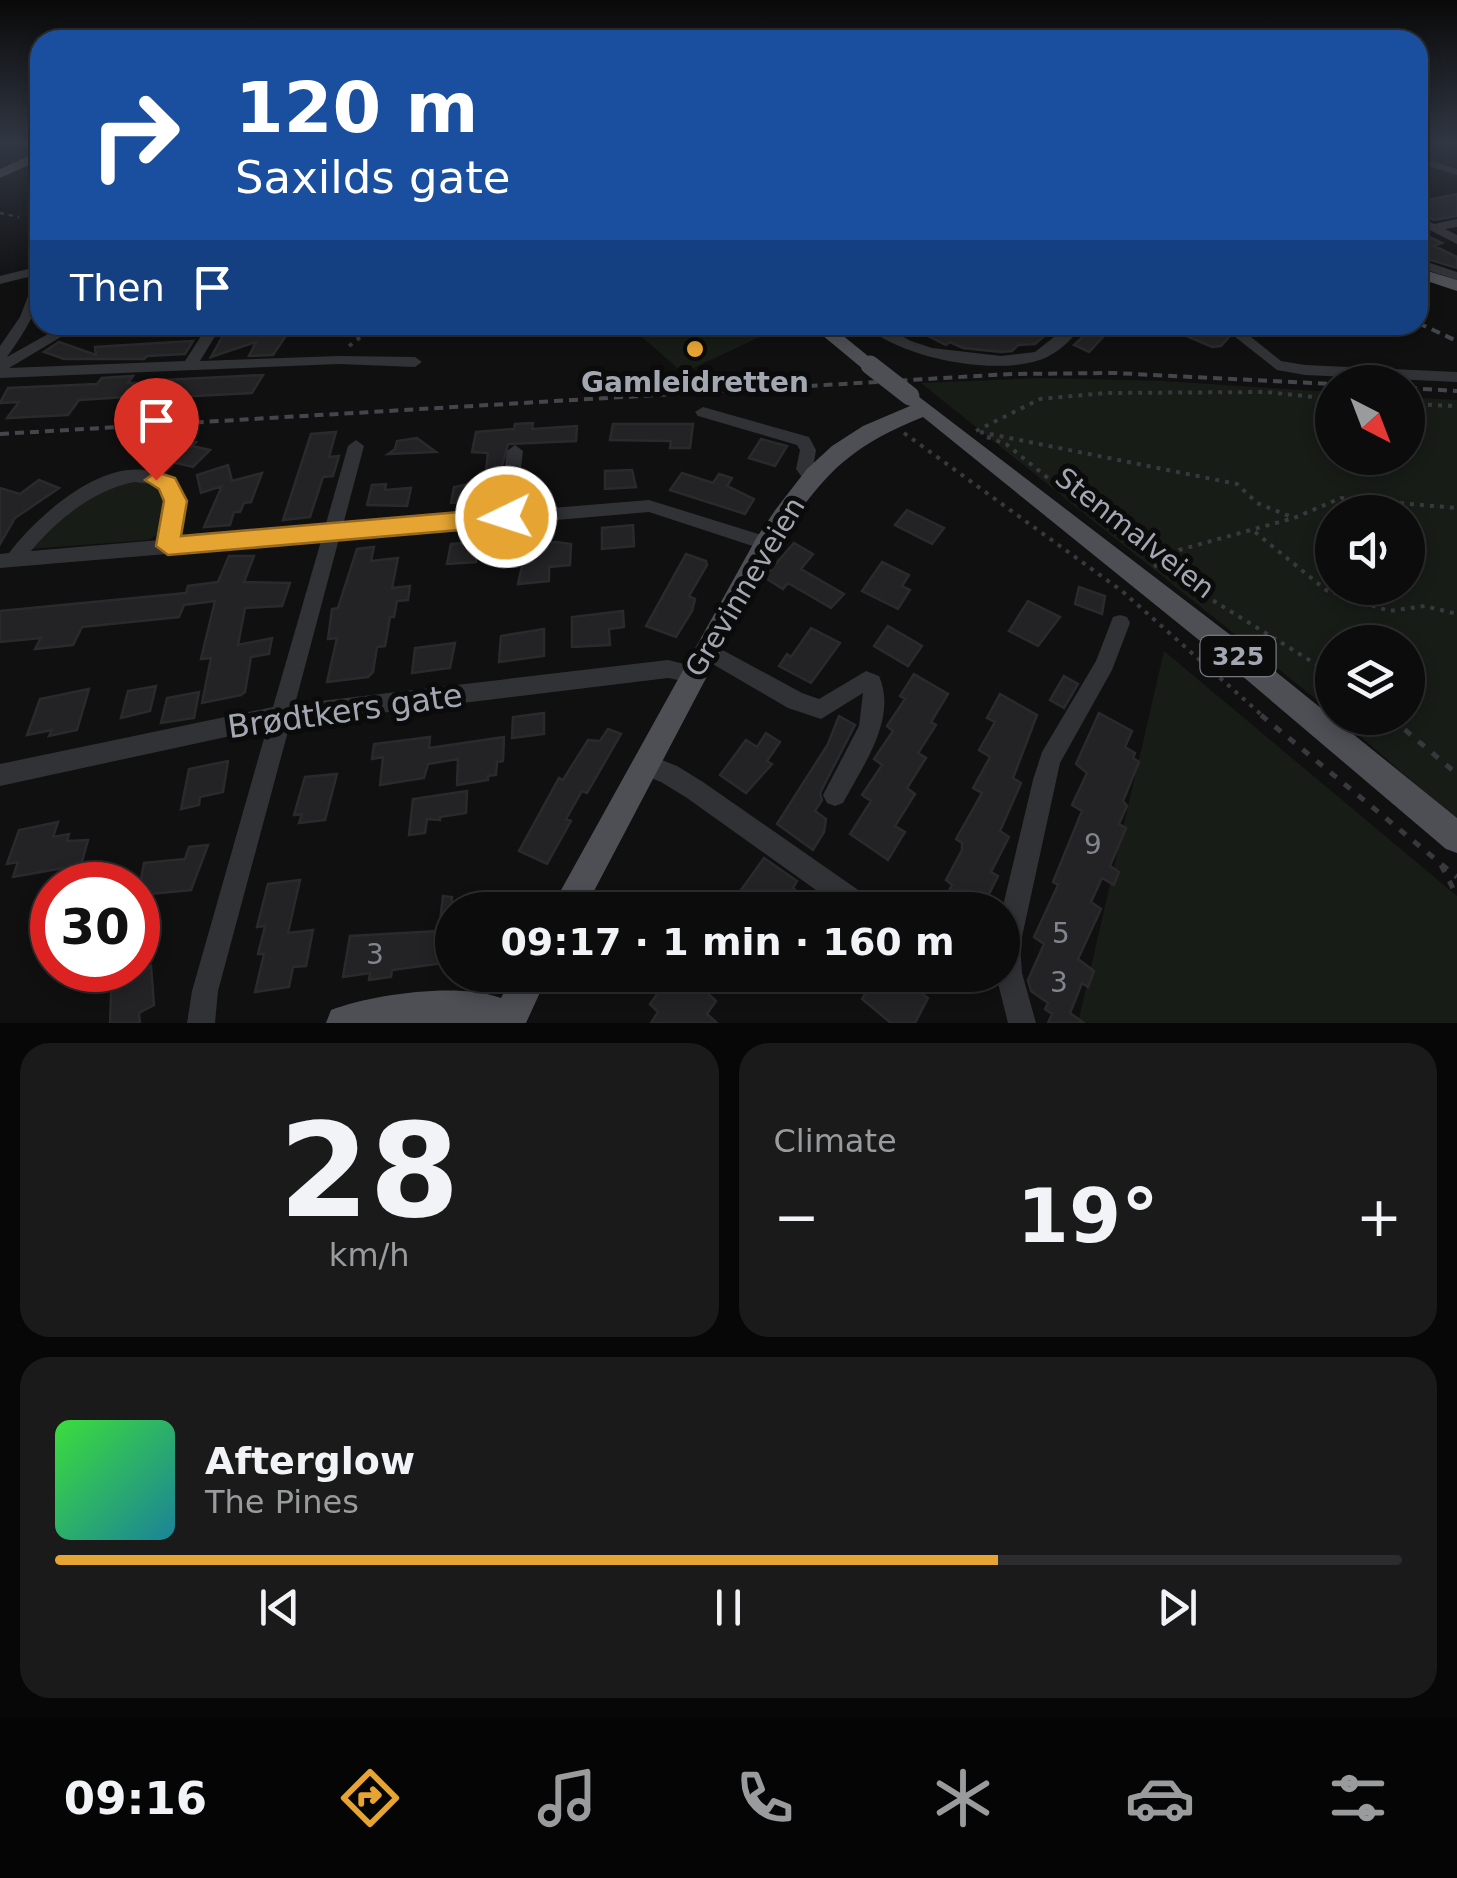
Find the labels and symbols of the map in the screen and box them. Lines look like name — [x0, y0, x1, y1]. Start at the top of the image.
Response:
marker: Gamleidretten — [684, 338, 706, 360]
north arrow — [1315, 365, 1425, 475]
place label: Gamleidretten — [581, 366, 809, 399]
pin — [114, 378, 199, 481]
street label: Stenmalveien — [1049, 461, 1221, 605]
position arrow — [454, 465, 558, 569]
street label: Grevinneveien — [678, 491, 812, 683]
road number: 325 — [1200, 636, 1276, 676]
street label: Brødtkers gate — [225, 676, 465, 746]
house number: 9 — [1084, 828, 1102, 861]
speed limit sign: 30 — [30, 862, 160, 992]
house number: 5 — [1052, 917, 1070, 950]
house number: 3 — [366, 938, 384, 971]
house number: 3 — [1050, 966, 1068, 999]

